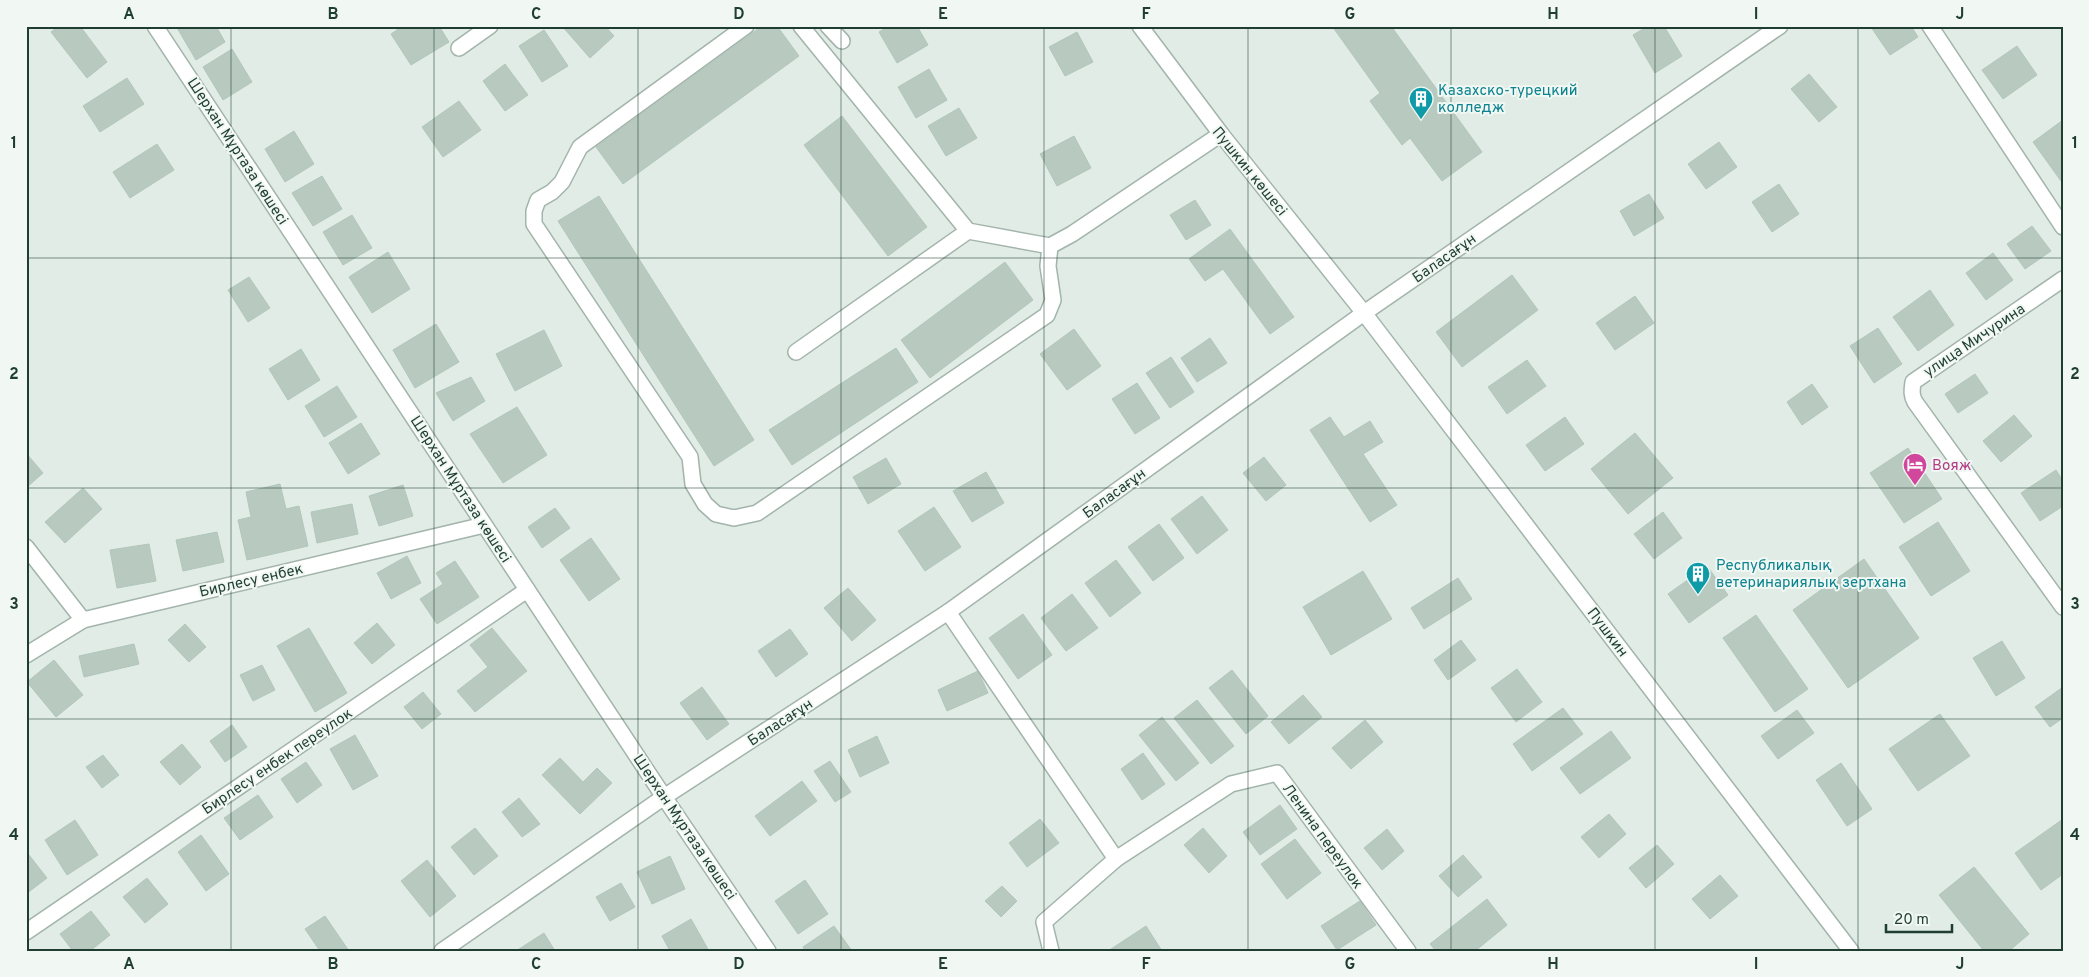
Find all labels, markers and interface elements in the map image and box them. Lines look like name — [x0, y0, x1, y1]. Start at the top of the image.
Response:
text: A — [123, 5, 135, 25]
text: B — [327, 5, 339, 25]
text: C — [531, 5, 541, 25]
text: D — [733, 5, 745, 25]
text: E — [938, 5, 948, 25]
text: F — [1141, 5, 1151, 25]
text: G — [1345, 5, 1355, 25]
text: H — [1547, 5, 1559, 25]
text: I — [1754, 5, 1758, 25]
text: J — [1956, 5, 1964, 25]
street label: Шерхан Мұртаза көшесі — [182, 75, 291, 229]
place label: Казахско-турецкий колледж — [1438, 82, 1578, 118]
building icon: Казахско-турецкий колледж — [1408, 86, 1434, 120]
street label: Пушкин көшесі — [1207, 124, 1291, 220]
text: 1 — [11, 134, 17, 154]
text: 1 — [2072, 134, 2078, 154]
street label: Баласағұн — [1409, 230, 1480, 288]
street label: улица Мичурина — [1920, 300, 2029, 382]
text: 2 — [9, 365, 19, 385]
text: 2 — [2070, 365, 2080, 385]
street label: Шерхан Мұртаза көшесі — [405, 413, 514, 567]
hotel icon: Вояж — [1902, 452, 1928, 486]
place label: Вояж — [1932, 457, 1972, 476]
street label: Баласағұн — [1079, 465, 1150, 524]
place label: Республикалық ветеринариялық зертхана — [1716, 557, 1906, 593]
street label: Бирлесу енбек — [197, 560, 305, 603]
building icon: Республикалық ветеринариялық зертхана — [1685, 561, 1711, 595]
text: 3 — [9, 595, 19, 615]
text: 3 — [2070, 595, 2080, 615]
street label: Пушкин — [1582, 604, 1632, 661]
street label: Баласағұн — [745, 695, 817, 751]
street label: Бирлесу енбек переулок — [199, 705, 357, 820]
street label: Шерхан Мұртаза көшесі — [628, 751, 740, 904]
street label: Ленина переулок — [1277, 780, 1366, 893]
text: 4 — [9, 826, 19, 846]
text: 4 — [2070, 826, 2080, 846]
scale bar — [1886, 902, 1953, 934]
text: 20 m — [1894, 911, 1929, 930]
text: A — [123, 955, 135, 975]
text: B — [327, 955, 339, 975]
text: C — [531, 955, 541, 975]
text: D — [733, 955, 745, 975]
text: E — [938, 955, 948, 975]
text: F — [1141, 955, 1151, 975]
text: G — [1345, 955, 1355, 975]
text: H — [1547, 955, 1559, 975]
text: I — [1754, 955, 1758, 975]
text: J — [1956, 955, 1964, 975]

